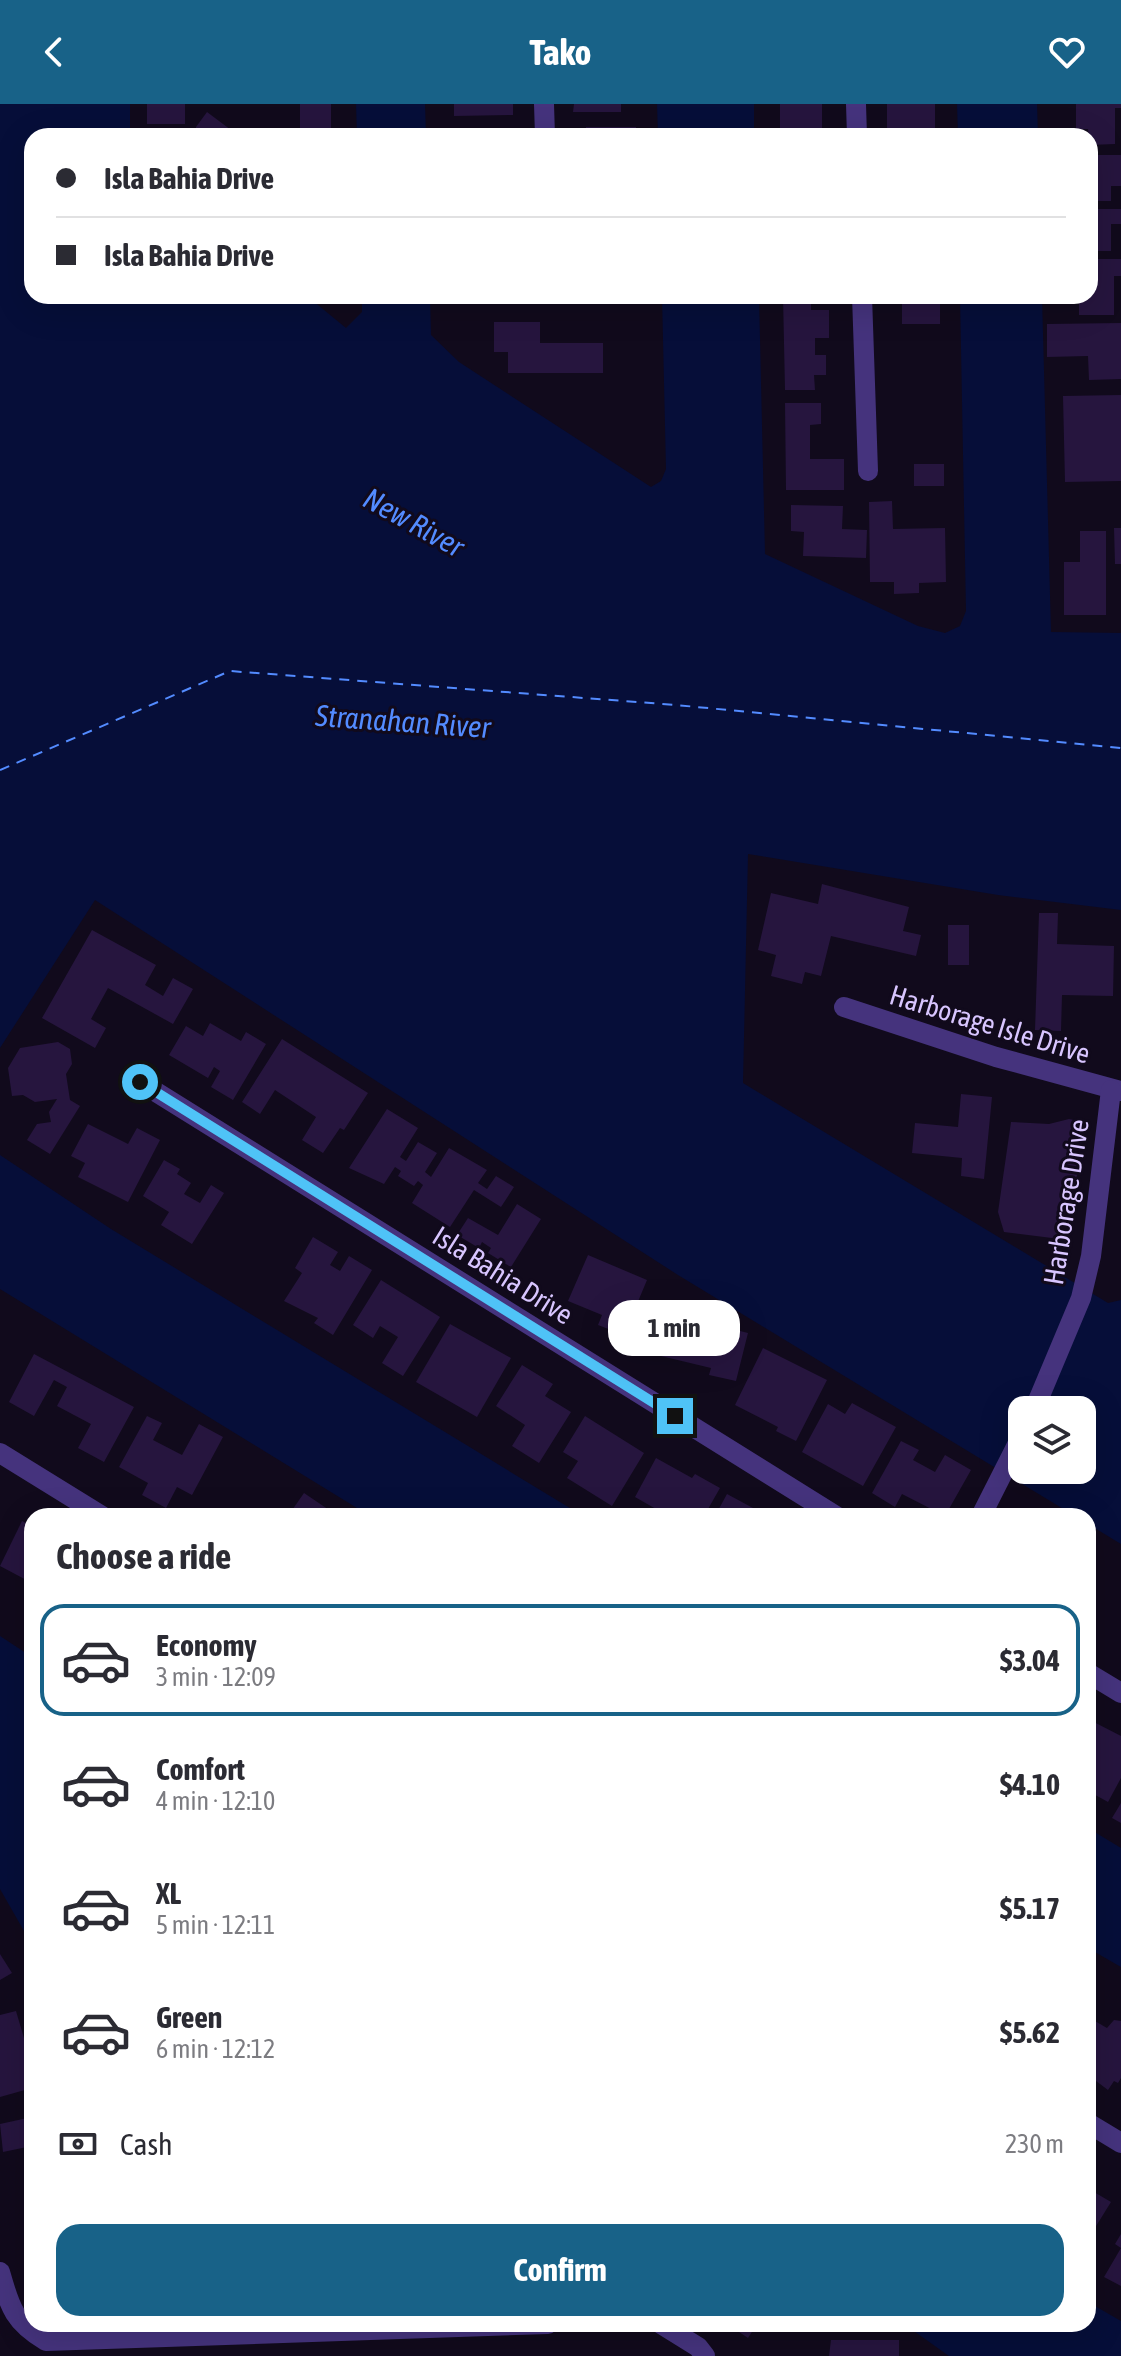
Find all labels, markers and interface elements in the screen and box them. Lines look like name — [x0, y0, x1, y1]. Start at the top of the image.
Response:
icon: back — [32, 30, 76, 74]
icon: heart — [1045, 30, 1089, 74]
text: Tako — [529, 31, 592, 73]
text: Isla Bahia Drive — [104, 161, 274, 195]
text: Isla Bahia Drive — [104, 238, 274, 272]
water label: New River — [358, 481, 471, 564]
water label: Stranahan River — [313, 698, 493, 744]
street label: Harborage Isle Drive — [886, 978, 1094, 1070]
route start — [122, 1064, 158, 1100]
street label: Harborage Drive — [1037, 1117, 1095, 1287]
street label: Isla Bahia Drive — [427, 1219, 579, 1331]
callout: 1 min — [609, 1300, 741, 1356]
text: 1 min — [647, 1313, 701, 1343]
map controls — [1008, 1396, 1096, 1484]
button: layers — [1008, 1396, 1096, 1484]
route end — [657, 1398, 693, 1434]
text: Choose a ride — [56, 1535, 231, 1577]
icon: car — [60, 1624, 132, 1696]
text: Economy — [156, 1628, 257, 1662]
text: $3.04 — [1000, 1643, 1060, 1677]
text: 3 min · 12:09 — [156, 1662, 276, 1692]
icon: car — [60, 1748, 132, 1820]
text: Comfort — [156, 1752, 245, 1786]
text: $4.10 — [1000, 1767, 1060, 1801]
text: 4 min · 12:10 — [156, 1786, 275, 1816]
icon: car — [60, 1872, 132, 1944]
text: XL — [156, 1876, 181, 1910]
text: $5.17 — [1000, 1891, 1060, 1925]
text: 5 min · 12:11 — [156, 1910, 275, 1940]
icon: car — [60, 1996, 132, 2068]
text: Green — [156, 2000, 222, 2034]
text: $5.62 — [1000, 2015, 1060, 2049]
text: 6 min · 12:12 — [156, 2034, 275, 2064]
icon: cash — [56, 2122, 100, 2166]
text: Cash — [120, 2127, 173, 2161]
text: 230 m — [1005, 2129, 1064, 2159]
button: Confirm — [56, 2224, 1064, 2316]

